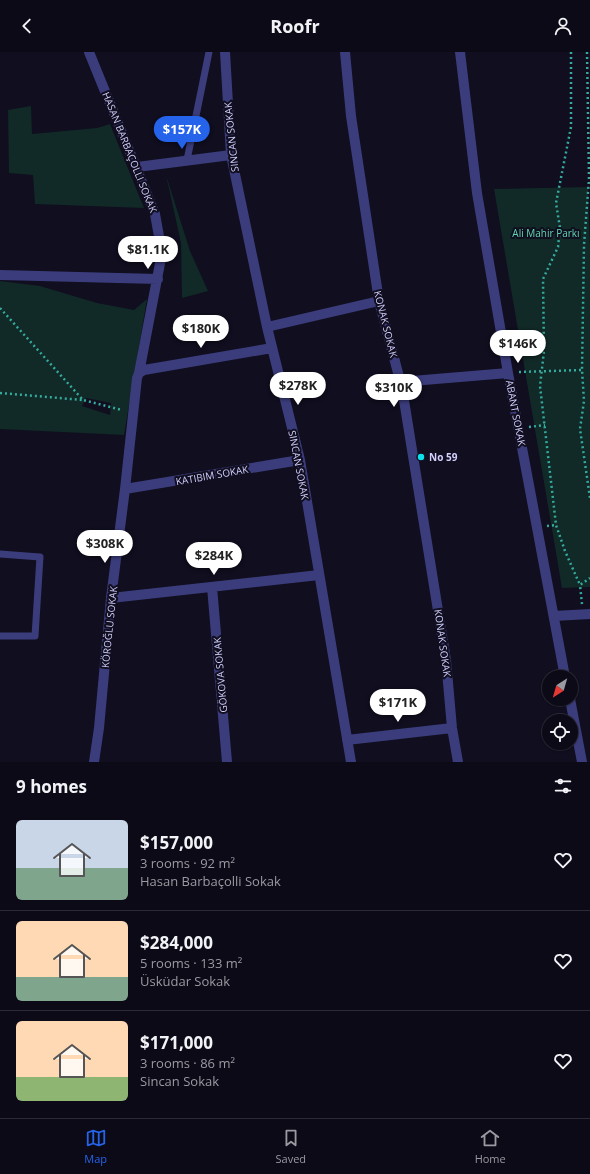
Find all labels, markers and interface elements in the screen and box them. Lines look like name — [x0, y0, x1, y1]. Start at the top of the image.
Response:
text: Roofr — [270, 14, 320, 38]
icon: back — [16, 15, 38, 37]
icon: person — [552, 15, 574, 37]
street label: HASAN BARBAÇOLLI SOKAK — [99, 90, 161, 215]
street label: SINCAN SOKAK — [220, 100, 242, 173]
pin: $157K — [154, 116, 210, 150]
text: $157K — [163, 120, 201, 138]
park label: Ali Mahir Parkı — [512, 226, 580, 240]
pin: $81.1K — [115, 236, 181, 270]
text: $81.1K — [127, 240, 169, 258]
street label: KONAK SOKAK — [371, 289, 401, 360]
pin: $180K — [173, 315, 229, 349]
text: $180K — [182, 319, 220, 337]
pin: $146K — [490, 330, 546, 364]
text: $146K — [499, 334, 537, 352]
pin: $278K — [270, 372, 326, 406]
pin: $310K — [366, 374, 422, 408]
text: $278K — [279, 376, 317, 394]
text: $310K — [375, 378, 413, 396]
street label: ABANT SOKAK — [503, 379, 529, 448]
street label: SINCAN SOKAK — [285, 429, 313, 502]
place label: No 59 — [429, 450, 458, 464]
marker: No 59 — [416, 452, 426, 462]
street label: KATIBIM SOKAK — [175, 462, 250, 488]
pin: $308K — [77, 530, 133, 564]
text: $308K — [86, 534, 124, 552]
pin: $284K — [186, 542, 242, 576]
text: $284K — [195, 546, 233, 564]
street label: KÖROĞLU SOKAK — [98, 585, 120, 669]
street label: KONAK SOKAK — [431, 608, 455, 679]
street label: GÖKOVA SOKAK — [210, 636, 230, 713]
north arrow — [542, 670, 578, 706]
map controls — [542, 670, 578, 750]
pin: $171K — [370, 689, 426, 723]
text: $171K — [379, 693, 417, 711]
button: locate — [542, 714, 578, 750]
text: 9 homes — [16, 775, 87, 798]
icon: filters — [552, 775, 574, 797]
text: $157,000 — [140, 831, 213, 854]
icon: home — [48, 836, 96, 884]
icon: heart — [552, 849, 574, 871]
text: 3 rooms · 92 m² — [140, 854, 235, 872]
text: Hasan Barbaçolli Sokak — [140, 872, 281, 890]
text: $284,000 — [140, 931, 213, 954]
icon: home — [48, 937, 96, 985]
icon: heart — [552, 950, 574, 972]
text: 5 rooms · 133 m² — [140, 954, 242, 972]
text: Üsküdar Sokak — [140, 972, 230, 990]
text: $171,000 — [140, 1031, 213, 1054]
icon: home — [48, 1037, 96, 1085]
icon: heart — [552, 1050, 574, 1072]
text: 3 rooms · 86 m² — [140, 1054, 235, 1072]
text: Sincan Sokak — [140, 1072, 219, 1090]
tab: Map — [84, 1127, 107, 1166]
tab: Saved — [276, 1127, 306, 1166]
tab: Home — [475, 1127, 506, 1166]

